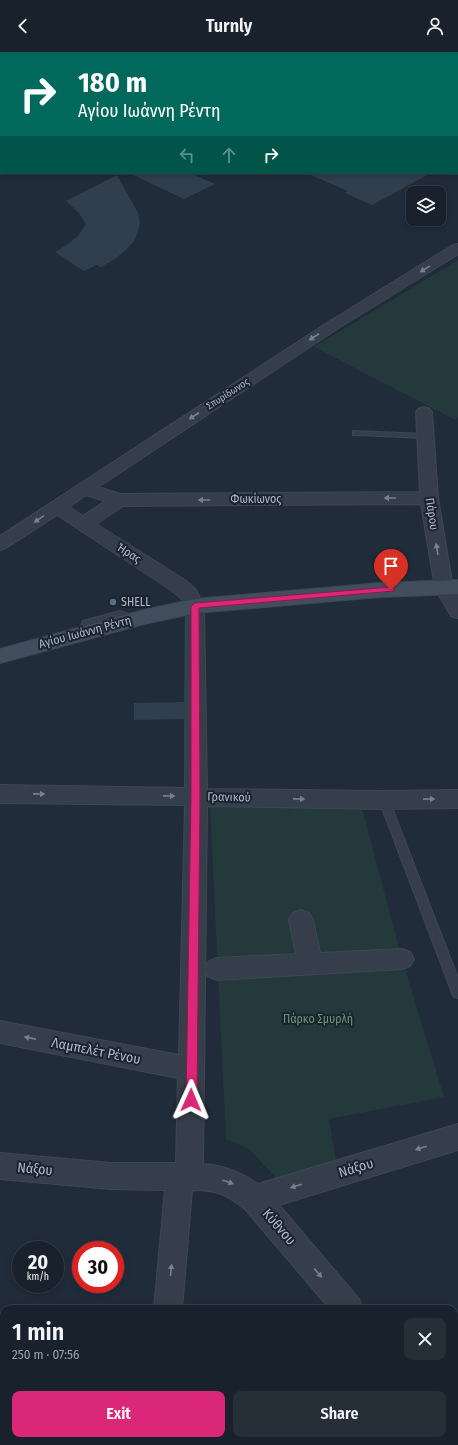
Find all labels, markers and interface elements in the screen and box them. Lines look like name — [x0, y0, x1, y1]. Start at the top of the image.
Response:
icon: back — [12, 15, 34, 37]
text: Turnly — [206, 15, 252, 37]
icon: person — [424, 15, 446, 37]
text: 180 m — [78, 66, 147, 99]
icon: right — [12, 68, 64, 120]
text: Αγίου Ιωάννη Ρέντη — [78, 100, 221, 122]
icon: left — [176, 144, 198, 166]
icon: ahead — [218, 144, 240, 166]
icon: right — [260, 144, 282, 166]
map controls — [406, 186, 446, 226]
button: layers — [406, 186, 446, 226]
one-way arrow — [420, 265, 430, 273]
one-way arrow — [309, 333, 319, 341]
street label: Σπυρίδωνος — [204, 374, 252, 412]
one-way arrow — [188, 413, 200, 420]
street label: Φωκίωνος — [231, 492, 281, 506]
one-way arrow — [384, 495, 396, 502]
one-way arrow — [197, 497, 210, 503]
street label: Πάρου — [423, 497, 441, 531]
one-way arrow — [34, 515, 44, 523]
street label: Ήρας — [114, 540, 144, 566]
one-way arrow — [434, 543, 440, 555]
pin — [374, 549, 408, 590]
icon: arrive — [380, 555, 402, 577]
place label: SHELL — [121, 595, 151, 609]
marker: SHELL — [108, 597, 118, 607]
street label: Αγίου Ιωάννη Ρέντη — [37, 613, 133, 651]
street label: Γρανικού — [207, 790, 251, 804]
one-way arrow — [33, 791, 46, 797]
one-way arrow — [163, 793, 176, 799]
one-way arrow — [293, 795, 305, 802]
one-way arrow — [423, 796, 436, 802]
park label: Πάρκο Σµυρλή — [283, 1012, 353, 1026]
street label: Λαμπελέτ Ρένου — [50, 1034, 142, 1068]
one-way arrow — [24, 1035, 36, 1041]
position arrow — [170, 1079, 212, 1121]
one-way arrow — [414, 1145, 426, 1151]
street label: Νάξου — [337, 1155, 375, 1181]
street label: Νάξου — [17, 1159, 53, 1179]
one-way arrow — [222, 1179, 234, 1185]
one-way arrow — [290, 1183, 302, 1189]
street label: Κύθνου — [259, 1205, 299, 1249]
speed limit sign: 30 — [72, 1241, 124, 1293]
text: 20 — [28, 1250, 48, 1274]
one-way arrow — [168, 1264, 175, 1276]
one-way arrow — [314, 1267, 323, 1278]
text: km/h — [27, 1271, 49, 1283]
text: 1 min — [12, 1318, 64, 1346]
button: close — [404, 1318, 446, 1360]
text: 250 m · 07:56 — [12, 1347, 79, 1362]
button: Exit — [12, 1391, 225, 1437]
button: Share — [233, 1391, 446, 1437]

